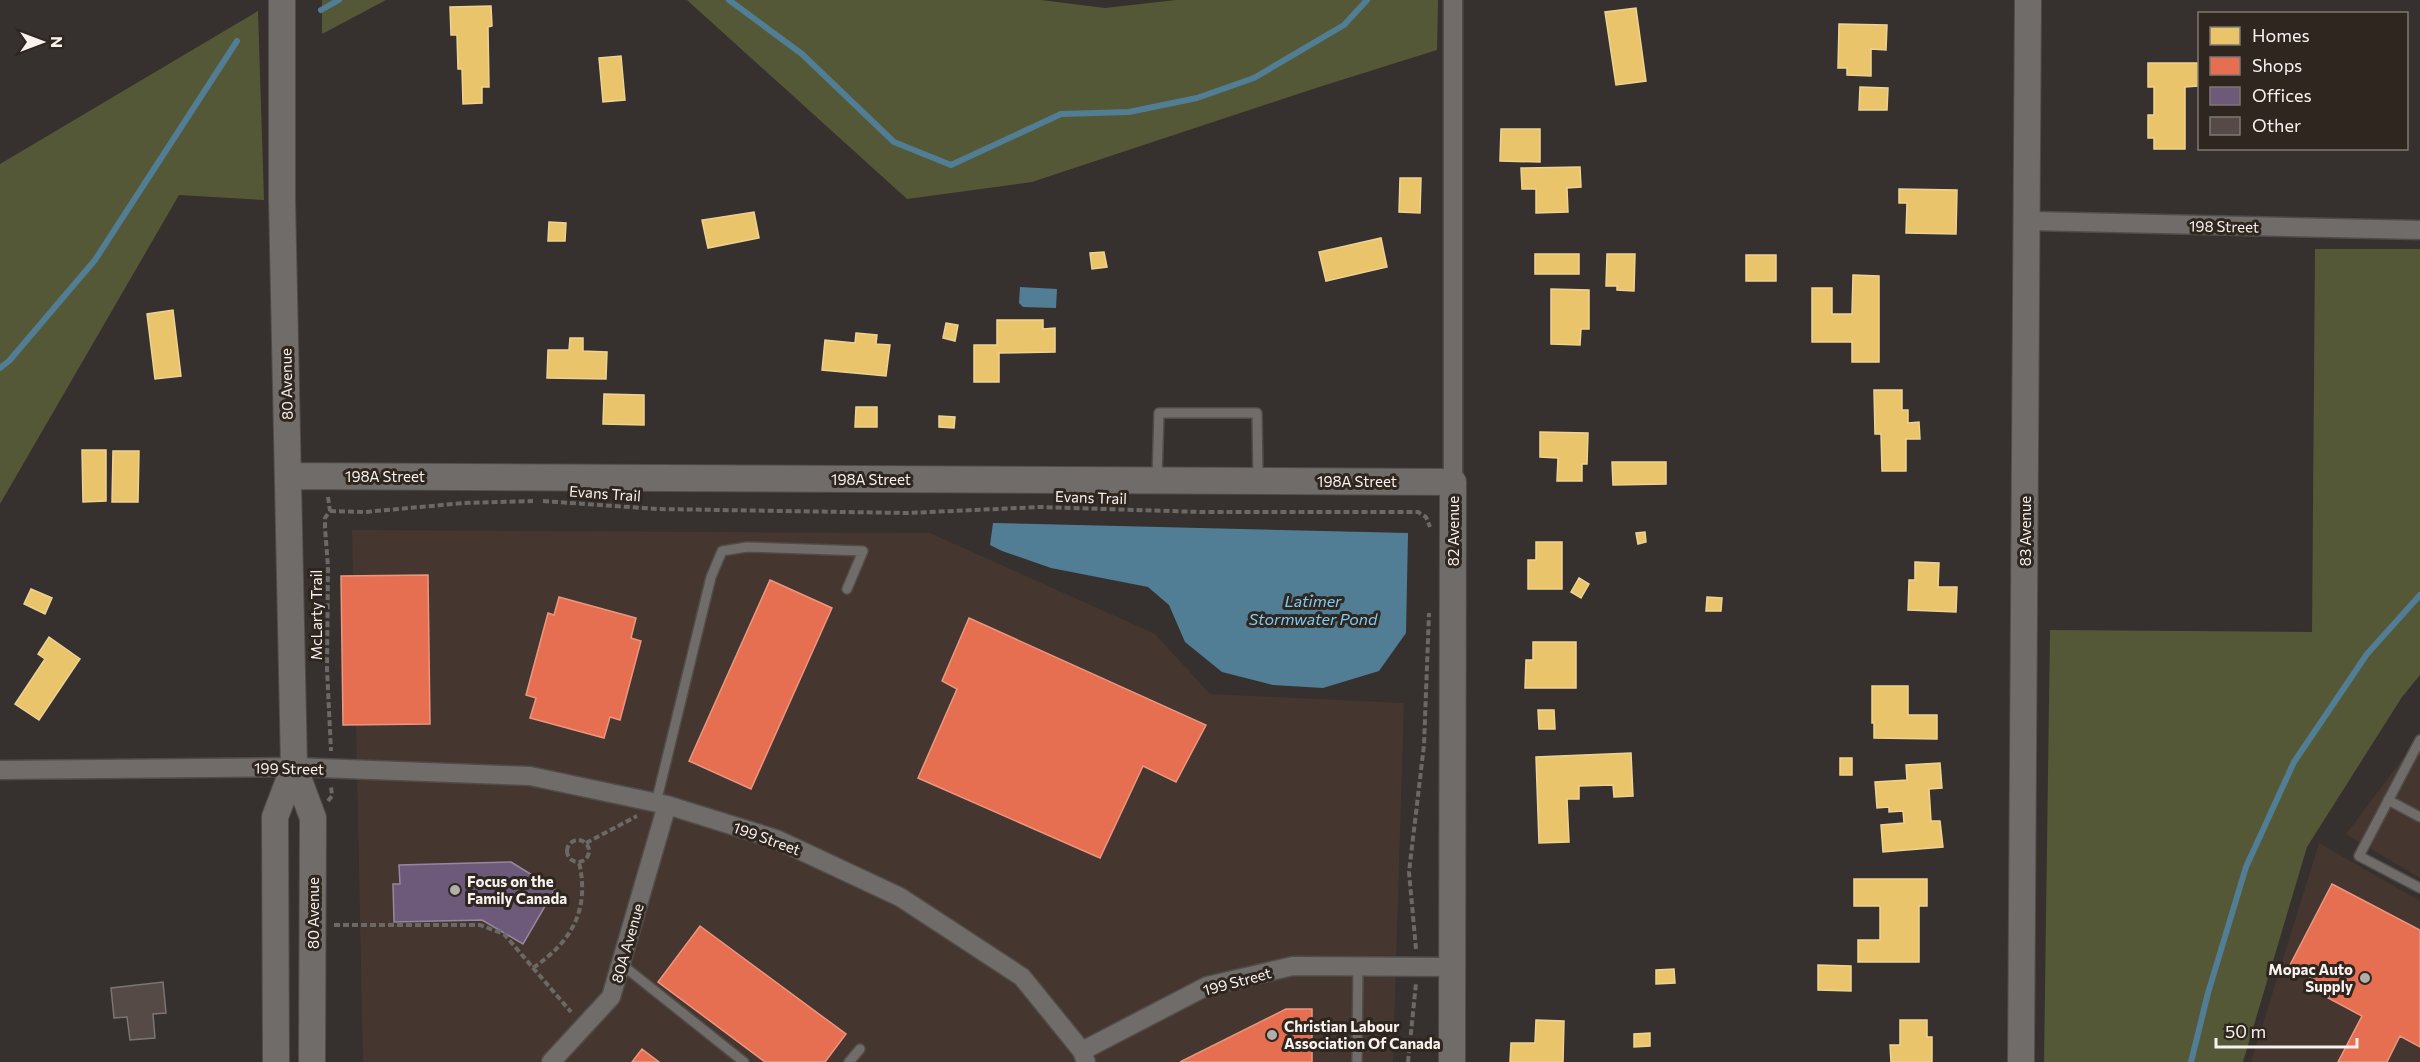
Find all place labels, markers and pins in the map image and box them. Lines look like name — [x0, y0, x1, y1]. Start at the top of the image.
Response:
place label: Focus on the Family Canada — [467, 872, 567, 907]
marker: Focus on the Family Canada — [448, 883, 462, 897]
place label: Mopac Auto Supply — [2268, 960, 2354, 995]
marker: Mopac Auto Supply — [2358, 971, 2372, 985]
place label: Christian Labour Association Of Canada — [1284, 1017, 1441, 1052]
marker: Christian Labour Association Of Canada — [1265, 1028, 1279, 1042]

